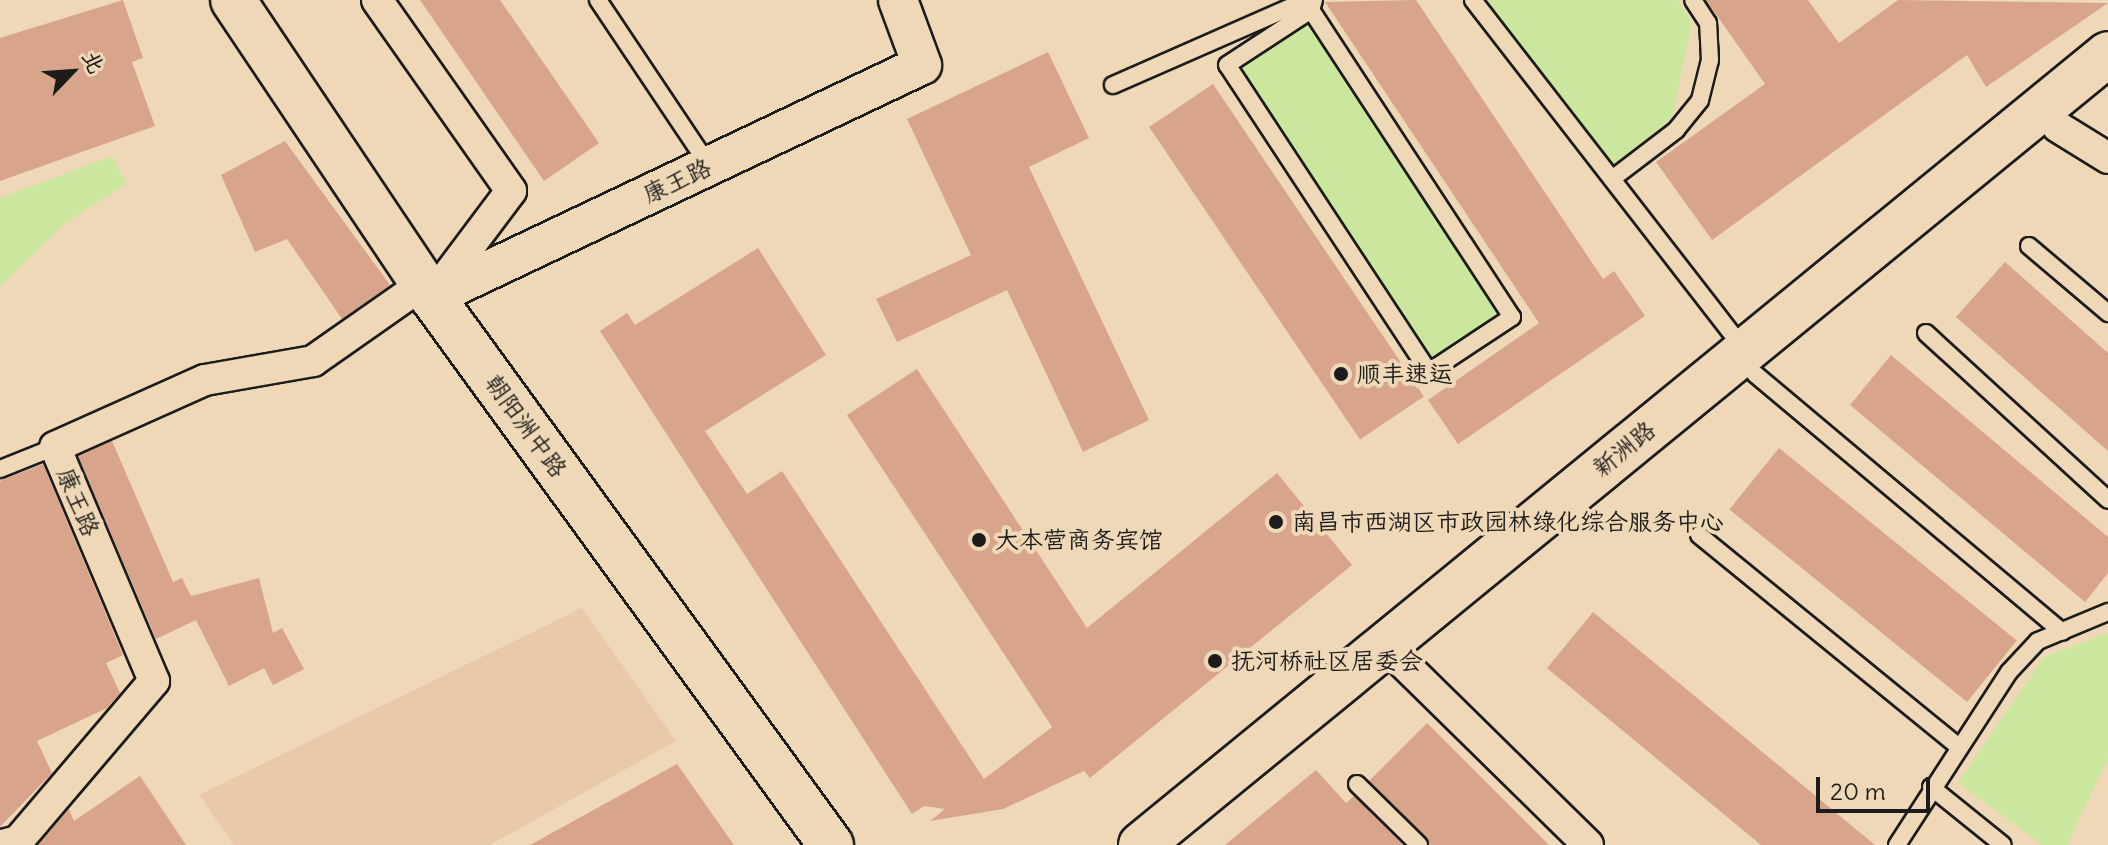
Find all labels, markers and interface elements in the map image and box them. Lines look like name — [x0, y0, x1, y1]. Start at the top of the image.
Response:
north arrow — [32, 32, 112, 112]
text: 北 — [76, 46, 111, 78]
street label: 康王路 — [638, 153, 716, 209]
place label: 顺丰速运 — [1357, 360, 1453, 388]
marker: 顺丰速运 — [1332, 365, 1350, 383]
street label: 朝阳洲中路 — [479, 369, 573, 483]
street label: 新洲路 — [1587, 415, 1661, 483]
street label: 康王路 — [51, 463, 105, 541]
place label: 南昌市西湖区市政园林绿化综合服务中心 — [1292, 508, 1724, 536]
marker: 南昌市西湖区市政园林绿化综合服务中心 — [1267, 513, 1285, 531]
place label: 大本营商务宾馆 — [995, 526, 1163, 554]
marker: 大本营商务宾馆 — [970, 531, 988, 549]
place label: 抚河桥社区居委会 — [1231, 647, 1423, 675]
marker: 抚河桥社区居委会 — [1206, 652, 1224, 670]
scale bar — [1820, 761, 1934, 811]
text: 20 m — [1830, 776, 1886, 806]

